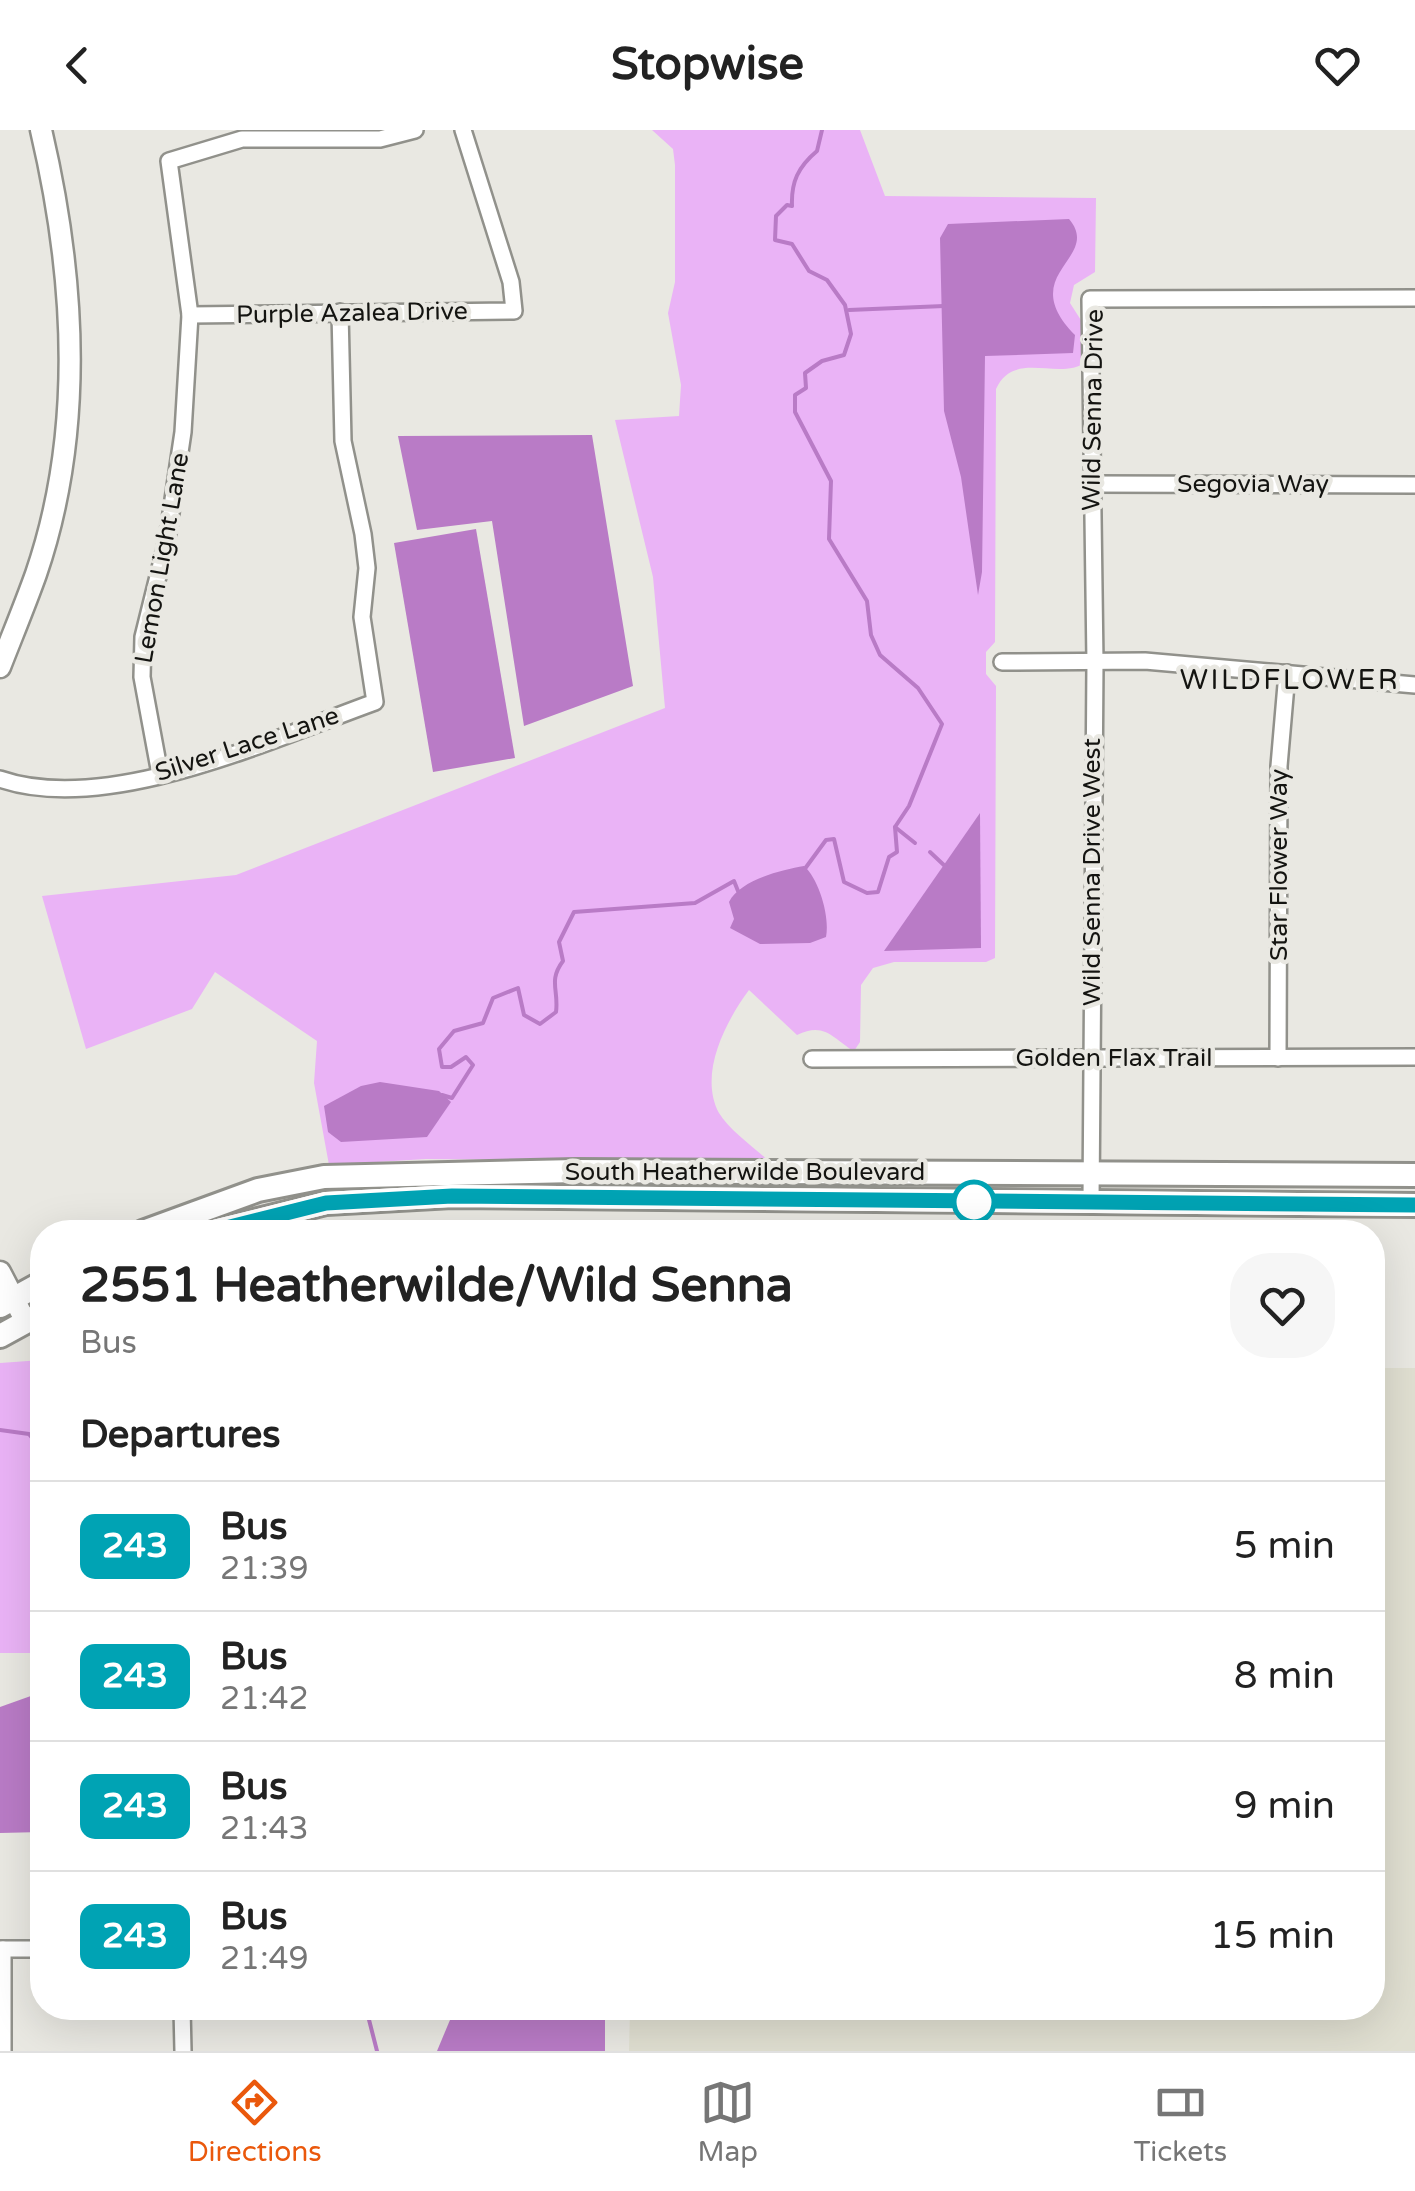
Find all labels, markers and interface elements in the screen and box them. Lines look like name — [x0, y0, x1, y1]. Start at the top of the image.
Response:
icon: back — [50, 38, 105, 93]
text: Stopwise — [611, 38, 804, 92]
icon: heart — [1310, 38, 1365, 93]
street label: Purple Azalea Drive — [236, 296, 468, 330]
street label: Wild Senna Drive — [1076, 309, 1110, 511]
street label: Lemon Light Lane — [129, 450, 195, 666]
street label: Segovia Way — [1177, 469, 1329, 499]
district label: WILDFLOWER — [1180, 663, 1400, 697]
street label: Silver Lace Lane — [152, 700, 342, 788]
street label: Wild Senna Drive West — [1077, 737, 1107, 1006]
street label: Star Flower Way — [1264, 769, 1294, 961]
street label: Golden Flax Trail — [1015, 1043, 1213, 1073]
street label: South Heatherwilde Boulevard — [565, 1157, 925, 1187]
unlabelled marker — [953, 1181, 995, 1223]
button: heart — [1230, 1253, 1335, 1358]
text: 2551 Heatherwilde/Wild Senna — [80, 1257, 793, 1315]
text: Bus — [80, 1324, 137, 1362]
text: Departures — [80, 1412, 281, 1458]
text: Bus — [220, 1504, 287, 1550]
text: 5 min — [1234, 1523, 1335, 1569]
text: 243 — [102, 1525, 168, 1567]
text: 21:39 — [220, 1550, 309, 1588]
text: Bus — [220, 1634, 287, 1680]
text: 8 min — [1234, 1653, 1335, 1699]
text: 243 — [102, 1655, 168, 1697]
text: 21:42 — [220, 1680, 309, 1718]
text: Bus — [220, 1764, 287, 1810]
text: 9 min — [1234, 1783, 1335, 1829]
text: 243 — [102, 1785, 168, 1827]
text: 21:43 — [220, 1810, 309, 1848]
text: Bus — [220, 1894, 287, 1940]
text: 15 min — [1210, 1913, 1335, 1959]
text: 243 — [102, 1915, 168, 1957]
text: 21:49 — [220, 1940, 309, 1978]
tab: Directions — [188, 2075, 322, 2169]
tab: Map — [697, 2075, 758, 2169]
tab: Tickets — [1134, 2075, 1227, 2169]

